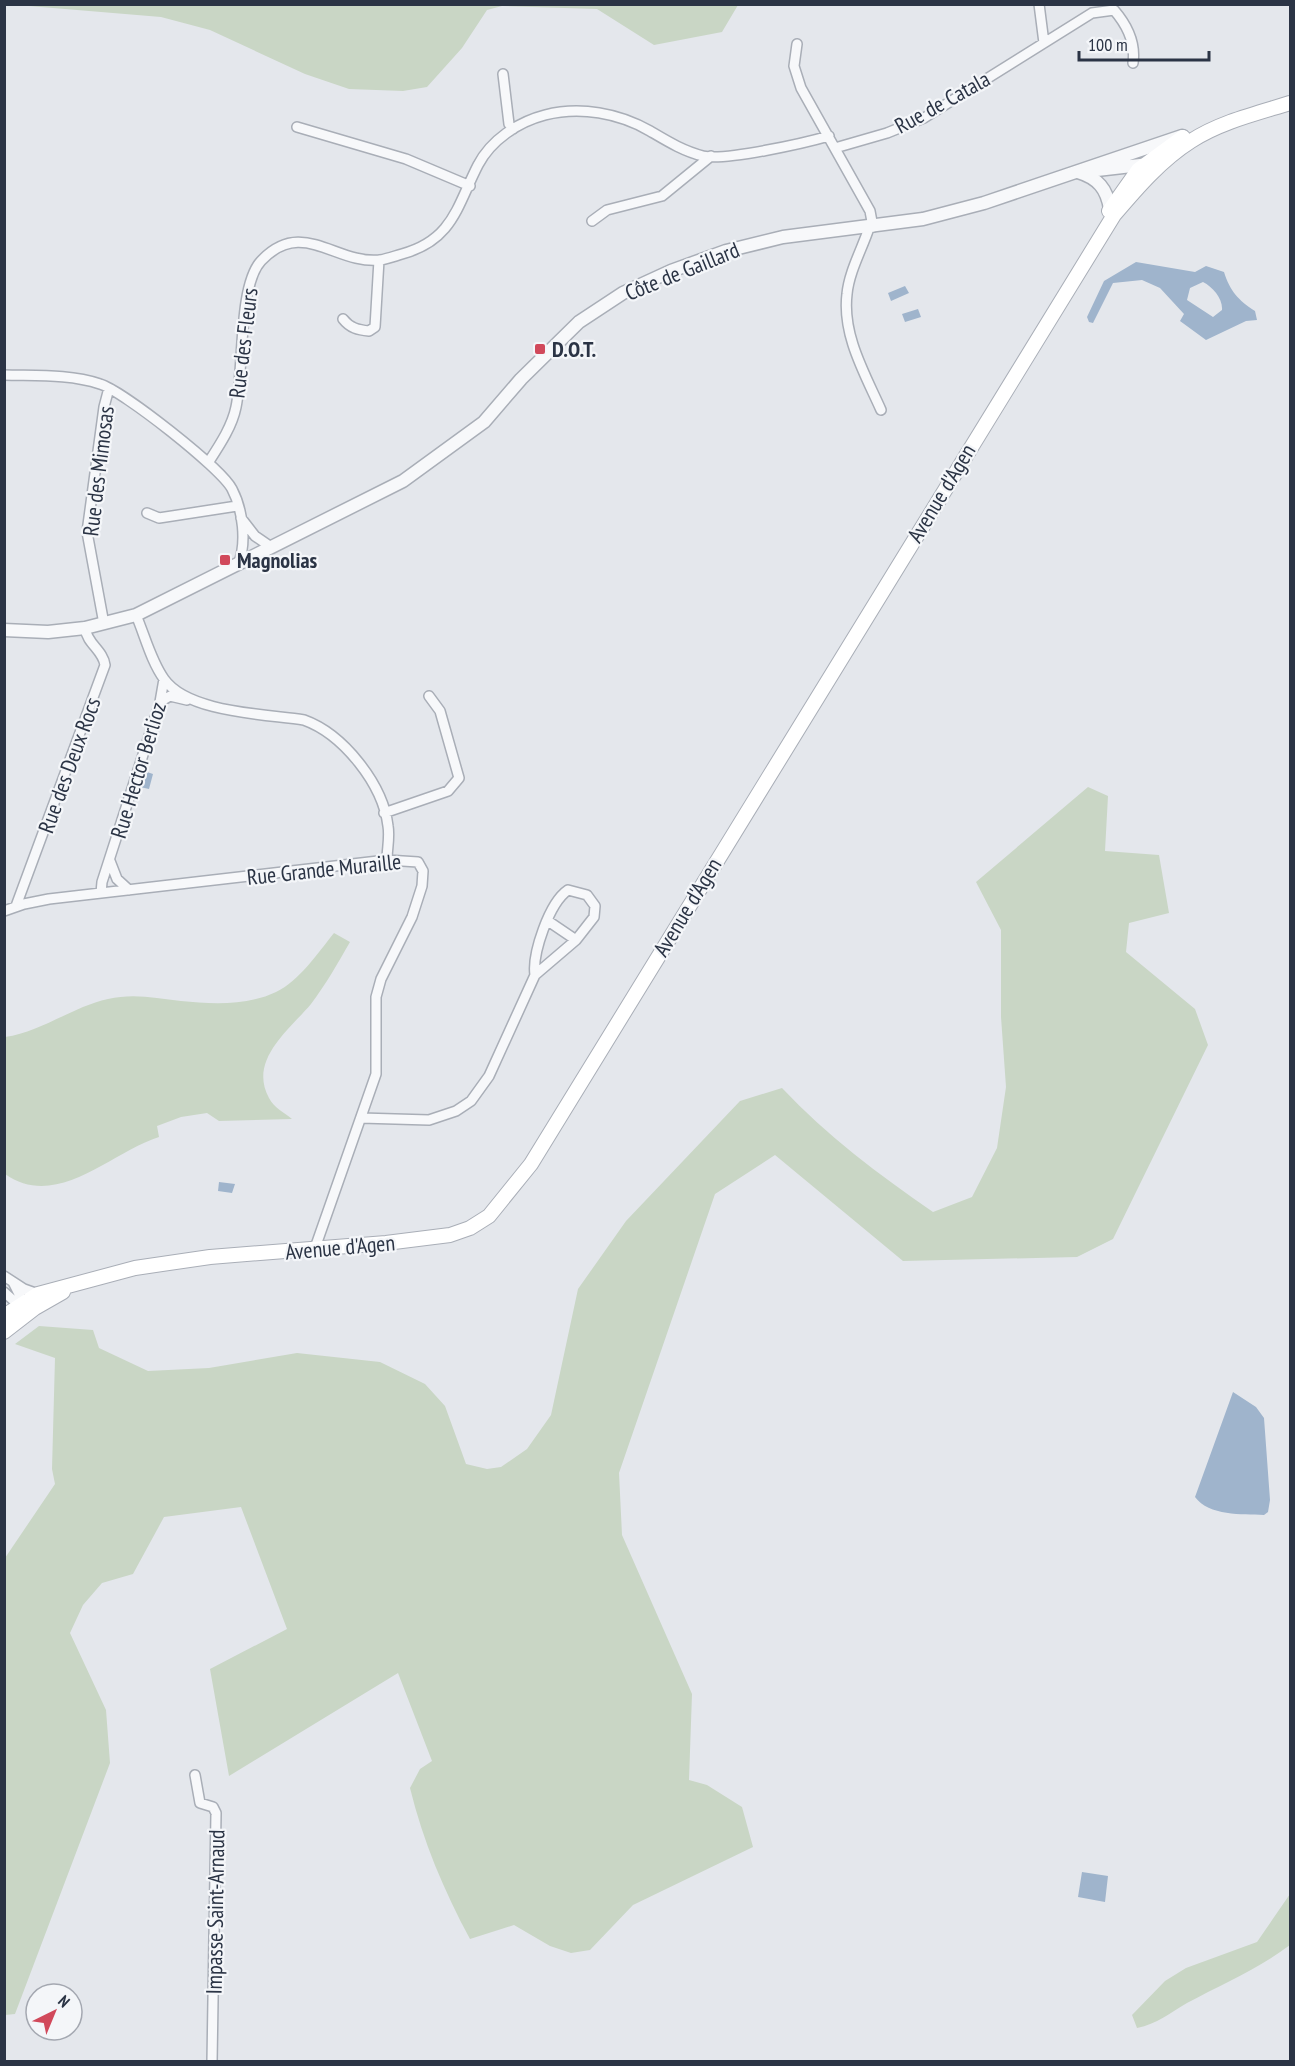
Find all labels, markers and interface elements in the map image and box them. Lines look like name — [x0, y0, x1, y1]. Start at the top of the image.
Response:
scale bar — [1079, 24, 1210, 62]
text: 100 m — [1088, 33, 1128, 56]
street label: Rue de Catala — [890, 64, 994, 140]
street label: Côte de Gaillard — [621, 235, 743, 307]
street label: Rue des Fleurs — [222, 286, 264, 400]
place label: D.O.T. — [552, 335, 596, 363]
marker: D.O.T. — [533, 342, 547, 356]
street label: Rue des Mimosas — [76, 404, 120, 538]
street label: Avenue d'Agen — [901, 439, 981, 547]
place label: Magnolias — [237, 546, 317, 574]
marker: Magnolias — [218, 553, 232, 567]
street label: Rue des Deux Rocs — [31, 693, 107, 837]
street label: Rue Hector Berlioz — [104, 698, 172, 842]
street label: Rue Grande Muraille — [245, 847, 403, 891]
street label: Avenue d'Agen — [647, 853, 727, 961]
street label: Avenue d'Agen — [284, 1228, 396, 1266]
street label: Impasse Saint-Arnaud — [200, 1829, 230, 1995]
north arrow — [24, 1982, 84, 2042]
text: N — [54, 1991, 74, 2011]

